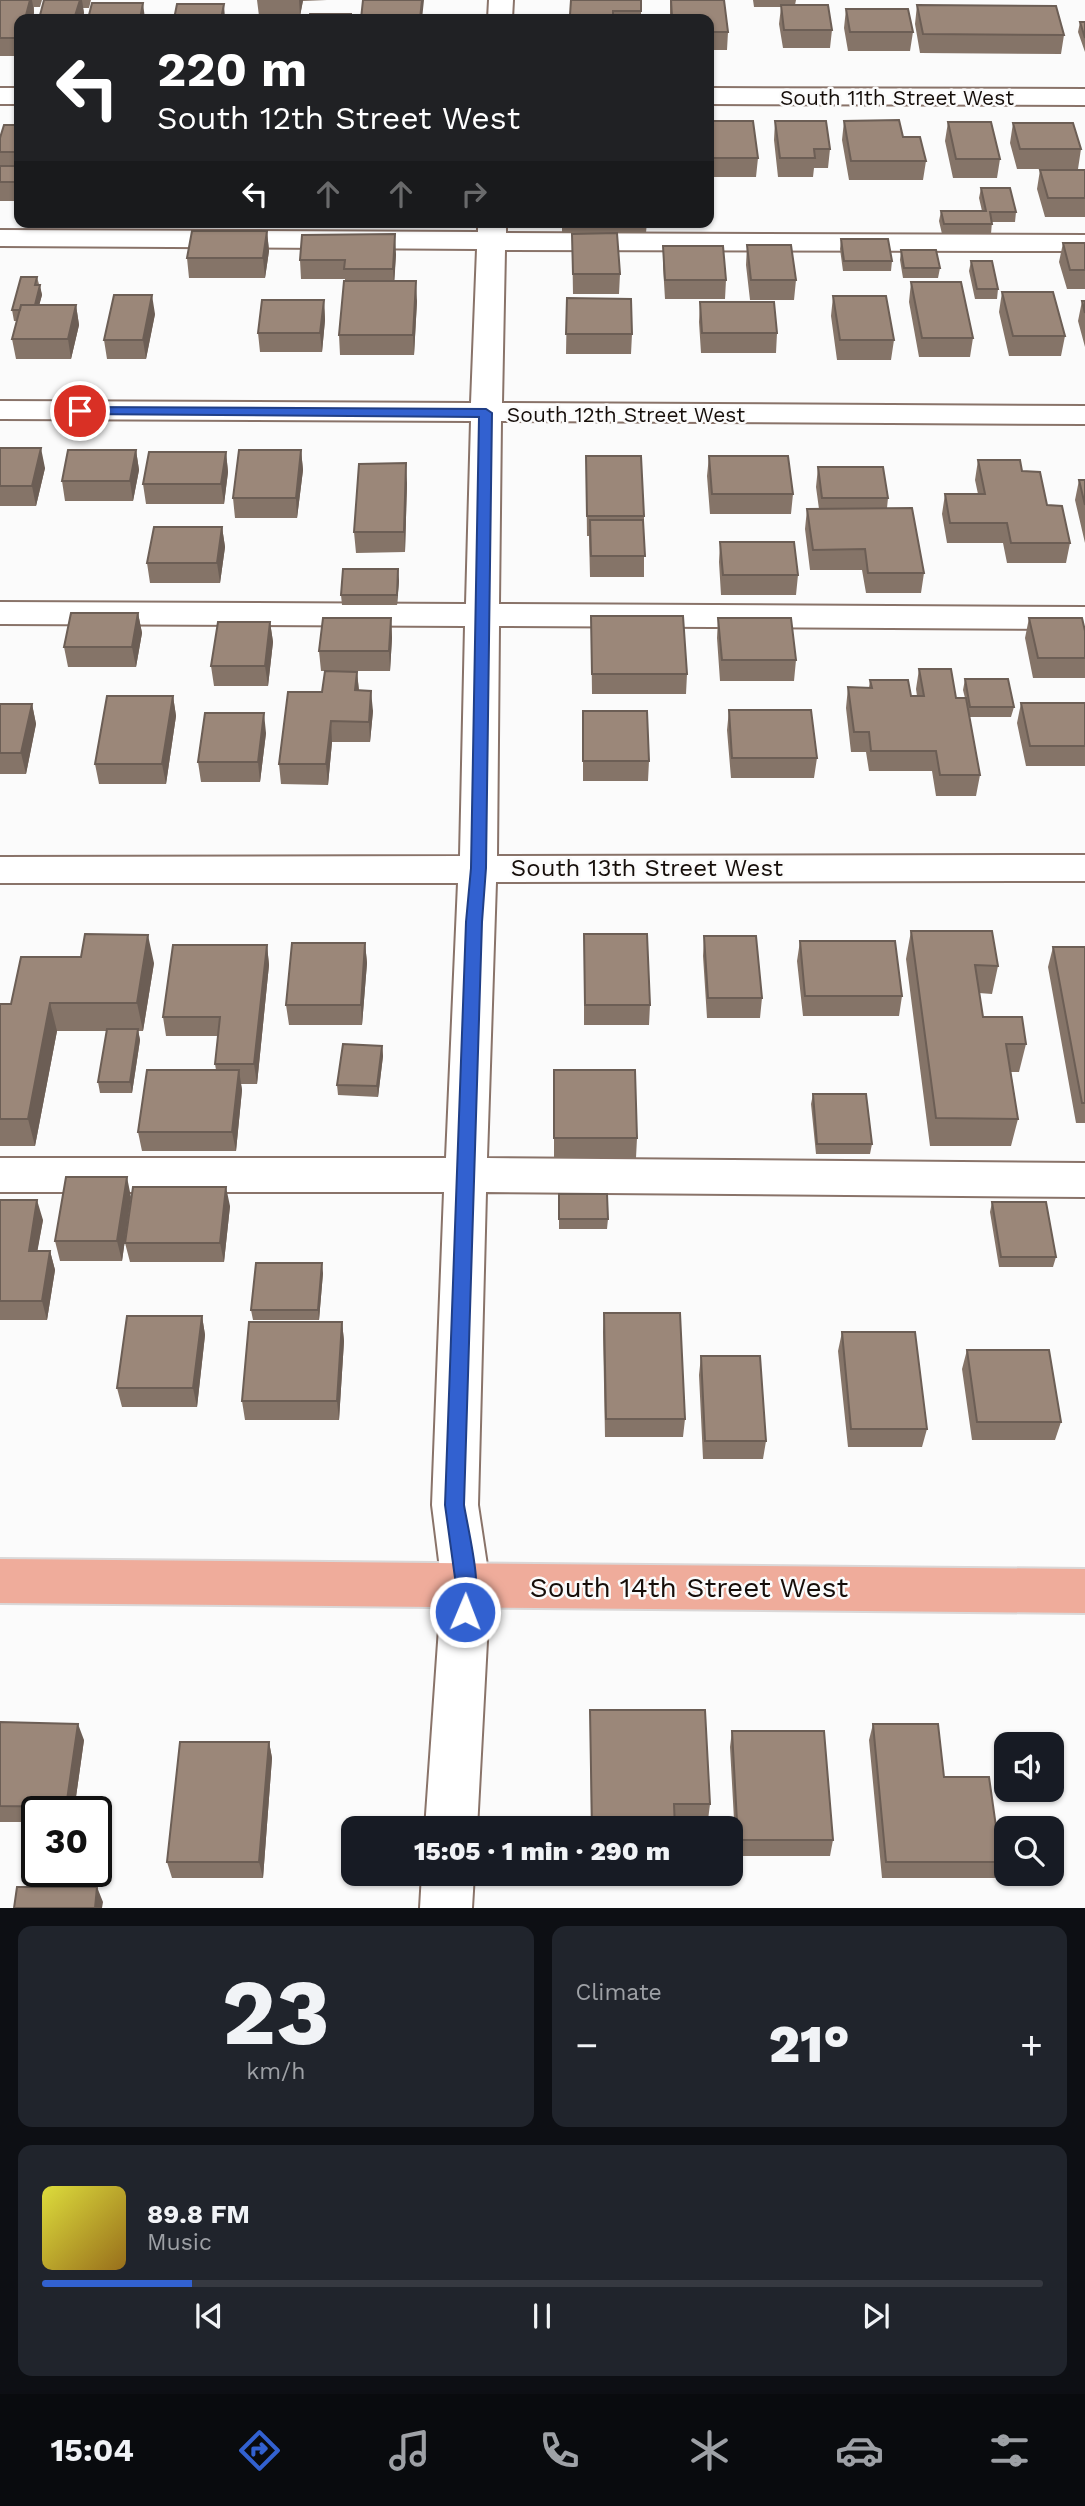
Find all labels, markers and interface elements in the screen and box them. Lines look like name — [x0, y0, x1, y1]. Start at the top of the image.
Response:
text: 220 m — [157, 40, 307, 98]
icon: left — [42, 42, 133, 133]
street label: South 11th Street West — [780, 85, 1014, 110]
text: South 12th Street West — [157, 99, 520, 137]
icon: left — [236, 175, 274, 213]
icon: ahead — [309, 175, 347, 213]
icon: ahead — [382, 175, 420, 213]
icon: right — [455, 175, 493, 213]
pin — [50, 381, 110, 441]
icon: arrive — [61, 392, 99, 430]
street label: South 12th Street West — [507, 402, 745, 427]
street label: South 13th Street West — [511, 854, 783, 882]
street label: South 14th Street West — [530, 1571, 848, 1604]
position arrow — [428, 1575, 502, 1649]
map controls — [994, 1732, 1064, 1886]
button: sound — [994, 1732, 1064, 1802]
speed limit sign: 30 — [21, 1796, 112, 1887]
button: search — [994, 1816, 1064, 1886]
text: 15:05 · 1 min · 290 m — [414, 1836, 670, 1866]
text: 23 — [222, 1959, 330, 2066]
text: Climate — [576, 1979, 662, 2006]
text: 21° — [769, 2014, 850, 2075]
text: − — [576, 2023, 598, 2067]
text: + — [1020, 2023, 1043, 2067]
text: km/h — [246, 2058, 305, 2085]
text: 89.8 FM — [147, 2199, 250, 2229]
text: Music — [147, 2229, 212, 2256]
icon: previous — [190, 2297, 228, 2335]
icon: pause — [523, 2297, 561, 2335]
icon: next — [857, 2297, 895, 2335]
icon: directions — [235, 2426, 284, 2475]
icon: music — [385, 2426, 434, 2475]
icon: phone — [535, 2426, 584, 2475]
icon: climate — [685, 2426, 734, 2475]
icon: car — [835, 2426, 884, 2475]
icon: filters — [985, 2426, 1034, 2475]
text: 15:04 — [51, 2431, 134, 2469]

